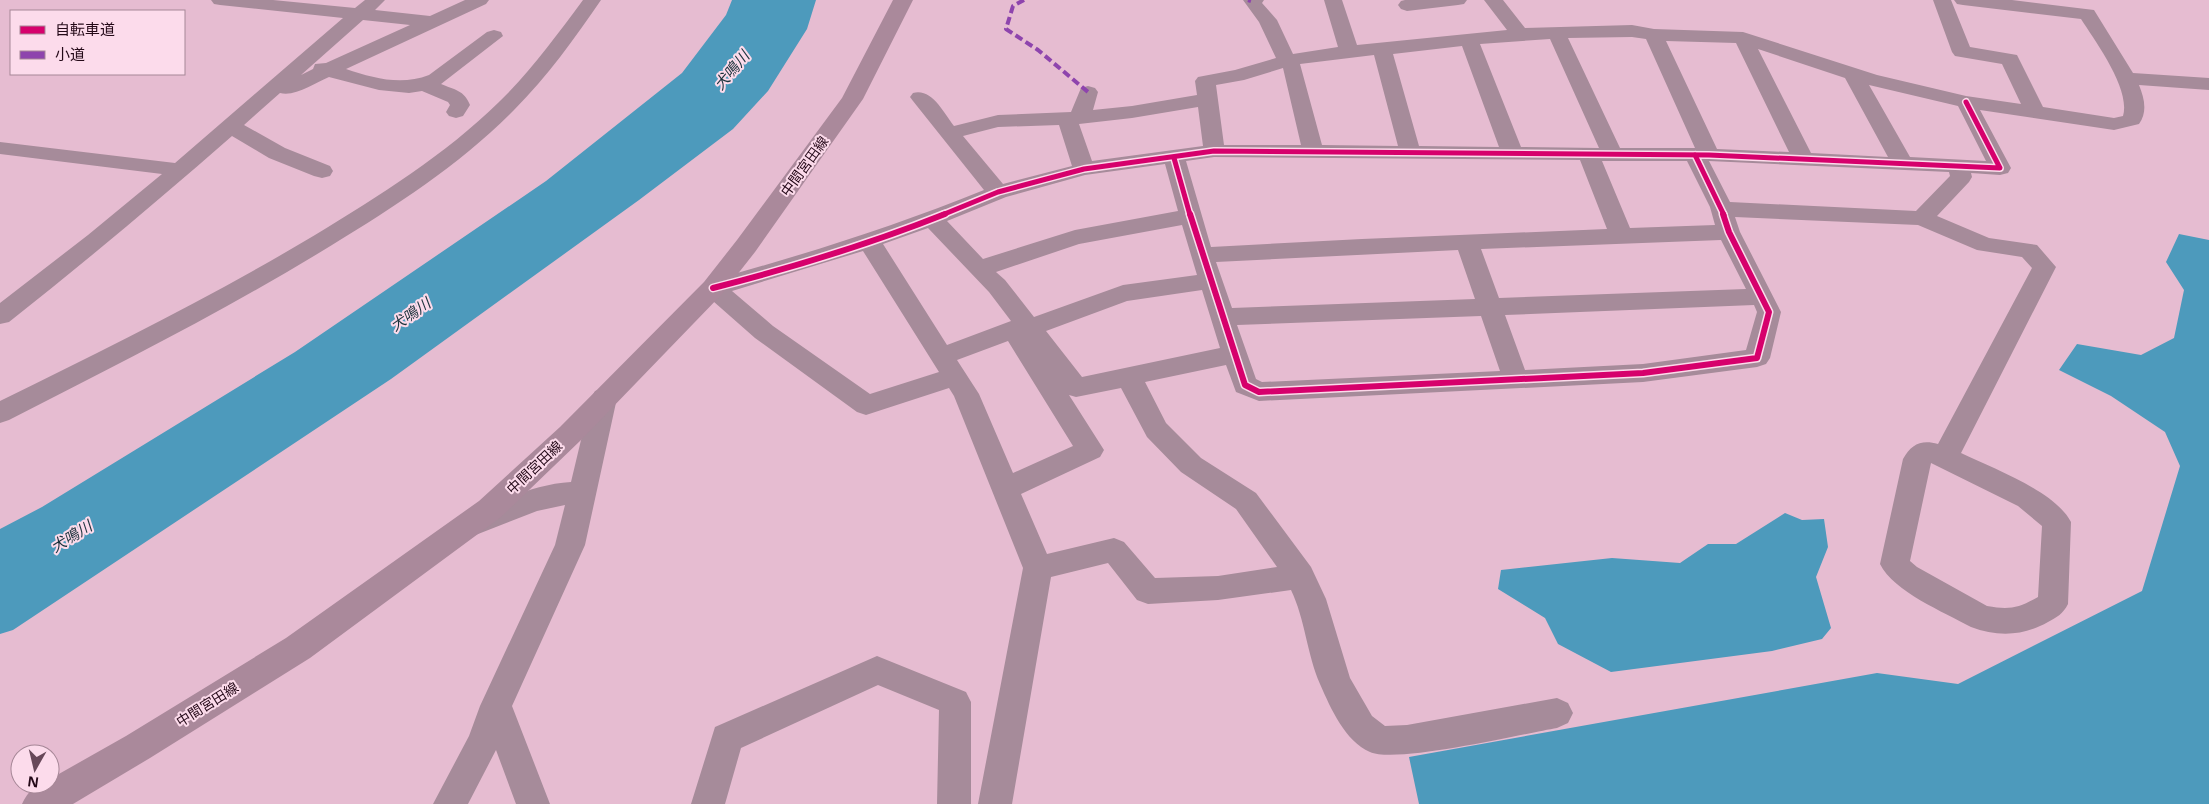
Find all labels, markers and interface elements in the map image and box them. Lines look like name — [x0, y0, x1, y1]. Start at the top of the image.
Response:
legend — [10, 10, 185, 75]
text: 自転車道 — [55, 19, 115, 39]
text: 小道 — [55, 44, 85, 64]
water label: 犬鳴川 — [709, 45, 754, 94]
street label: 中間宮田線 — [776, 132, 832, 200]
water label: 犬鳴川 — [386, 292, 436, 335]
street label: 中間宮田線 — [502, 436, 566, 498]
water label: 犬鳴川 — [47, 515, 97, 556]
street label: 中間宮田線 — [172, 677, 242, 731]
north arrow — [10, 744, 60, 794]
text: N — [26, 772, 40, 793]

